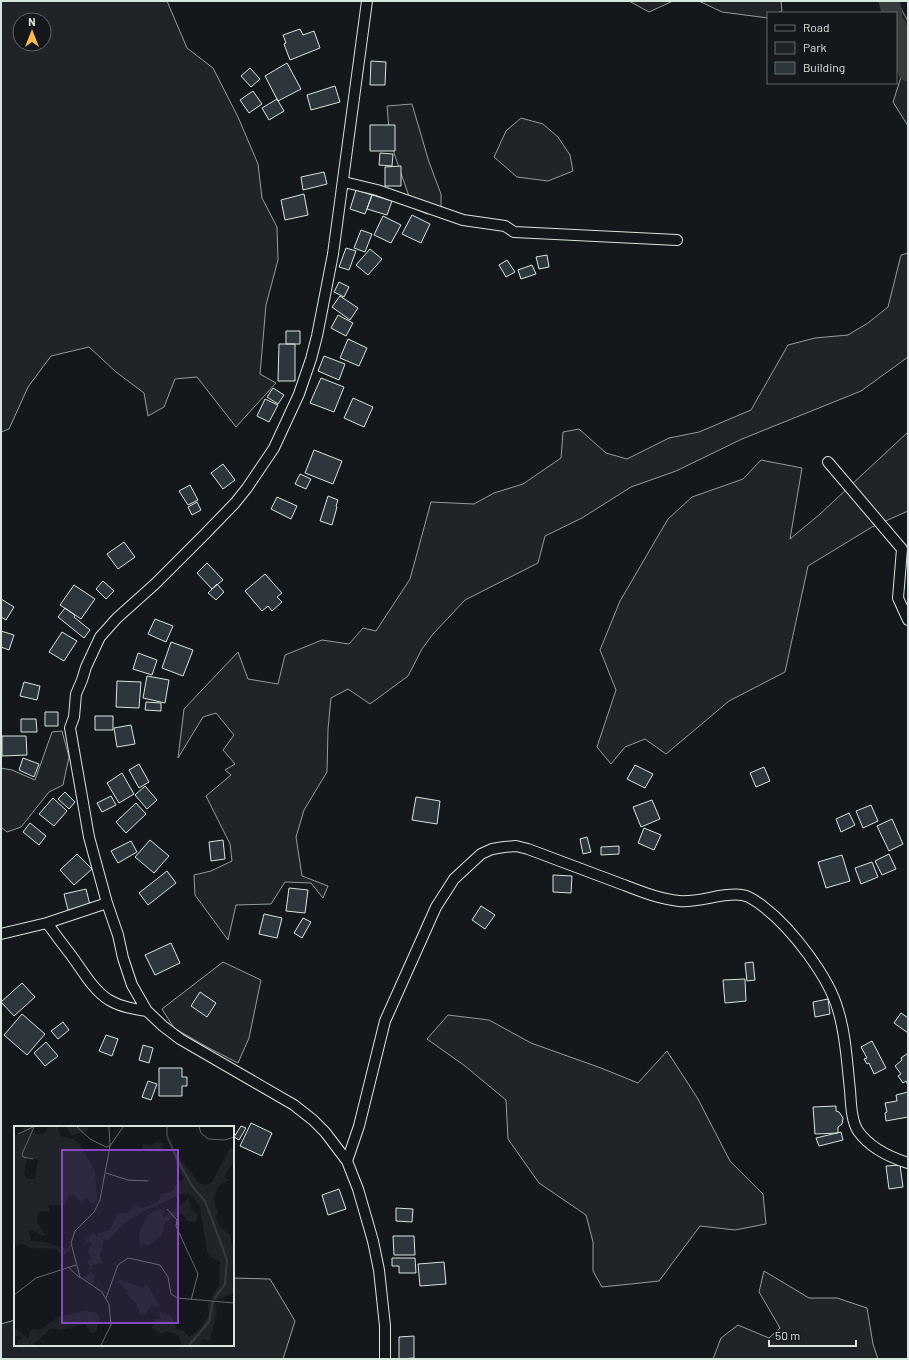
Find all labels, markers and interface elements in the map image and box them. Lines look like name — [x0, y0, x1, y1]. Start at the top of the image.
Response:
north arrow — [12, 12, 52, 52]
legend — [767, 12, 897, 84]
text: N — [28, 15, 36, 28]
text: Road — [803, 20, 830, 34]
text: Park — [803, 40, 827, 54]
text: Building — [803, 60, 845, 74]
inset map — [14, 1126, 234, 1346]
scale bar — [769, 1322, 856, 1348]
text: 50 m — [775, 1328, 800, 1342]

